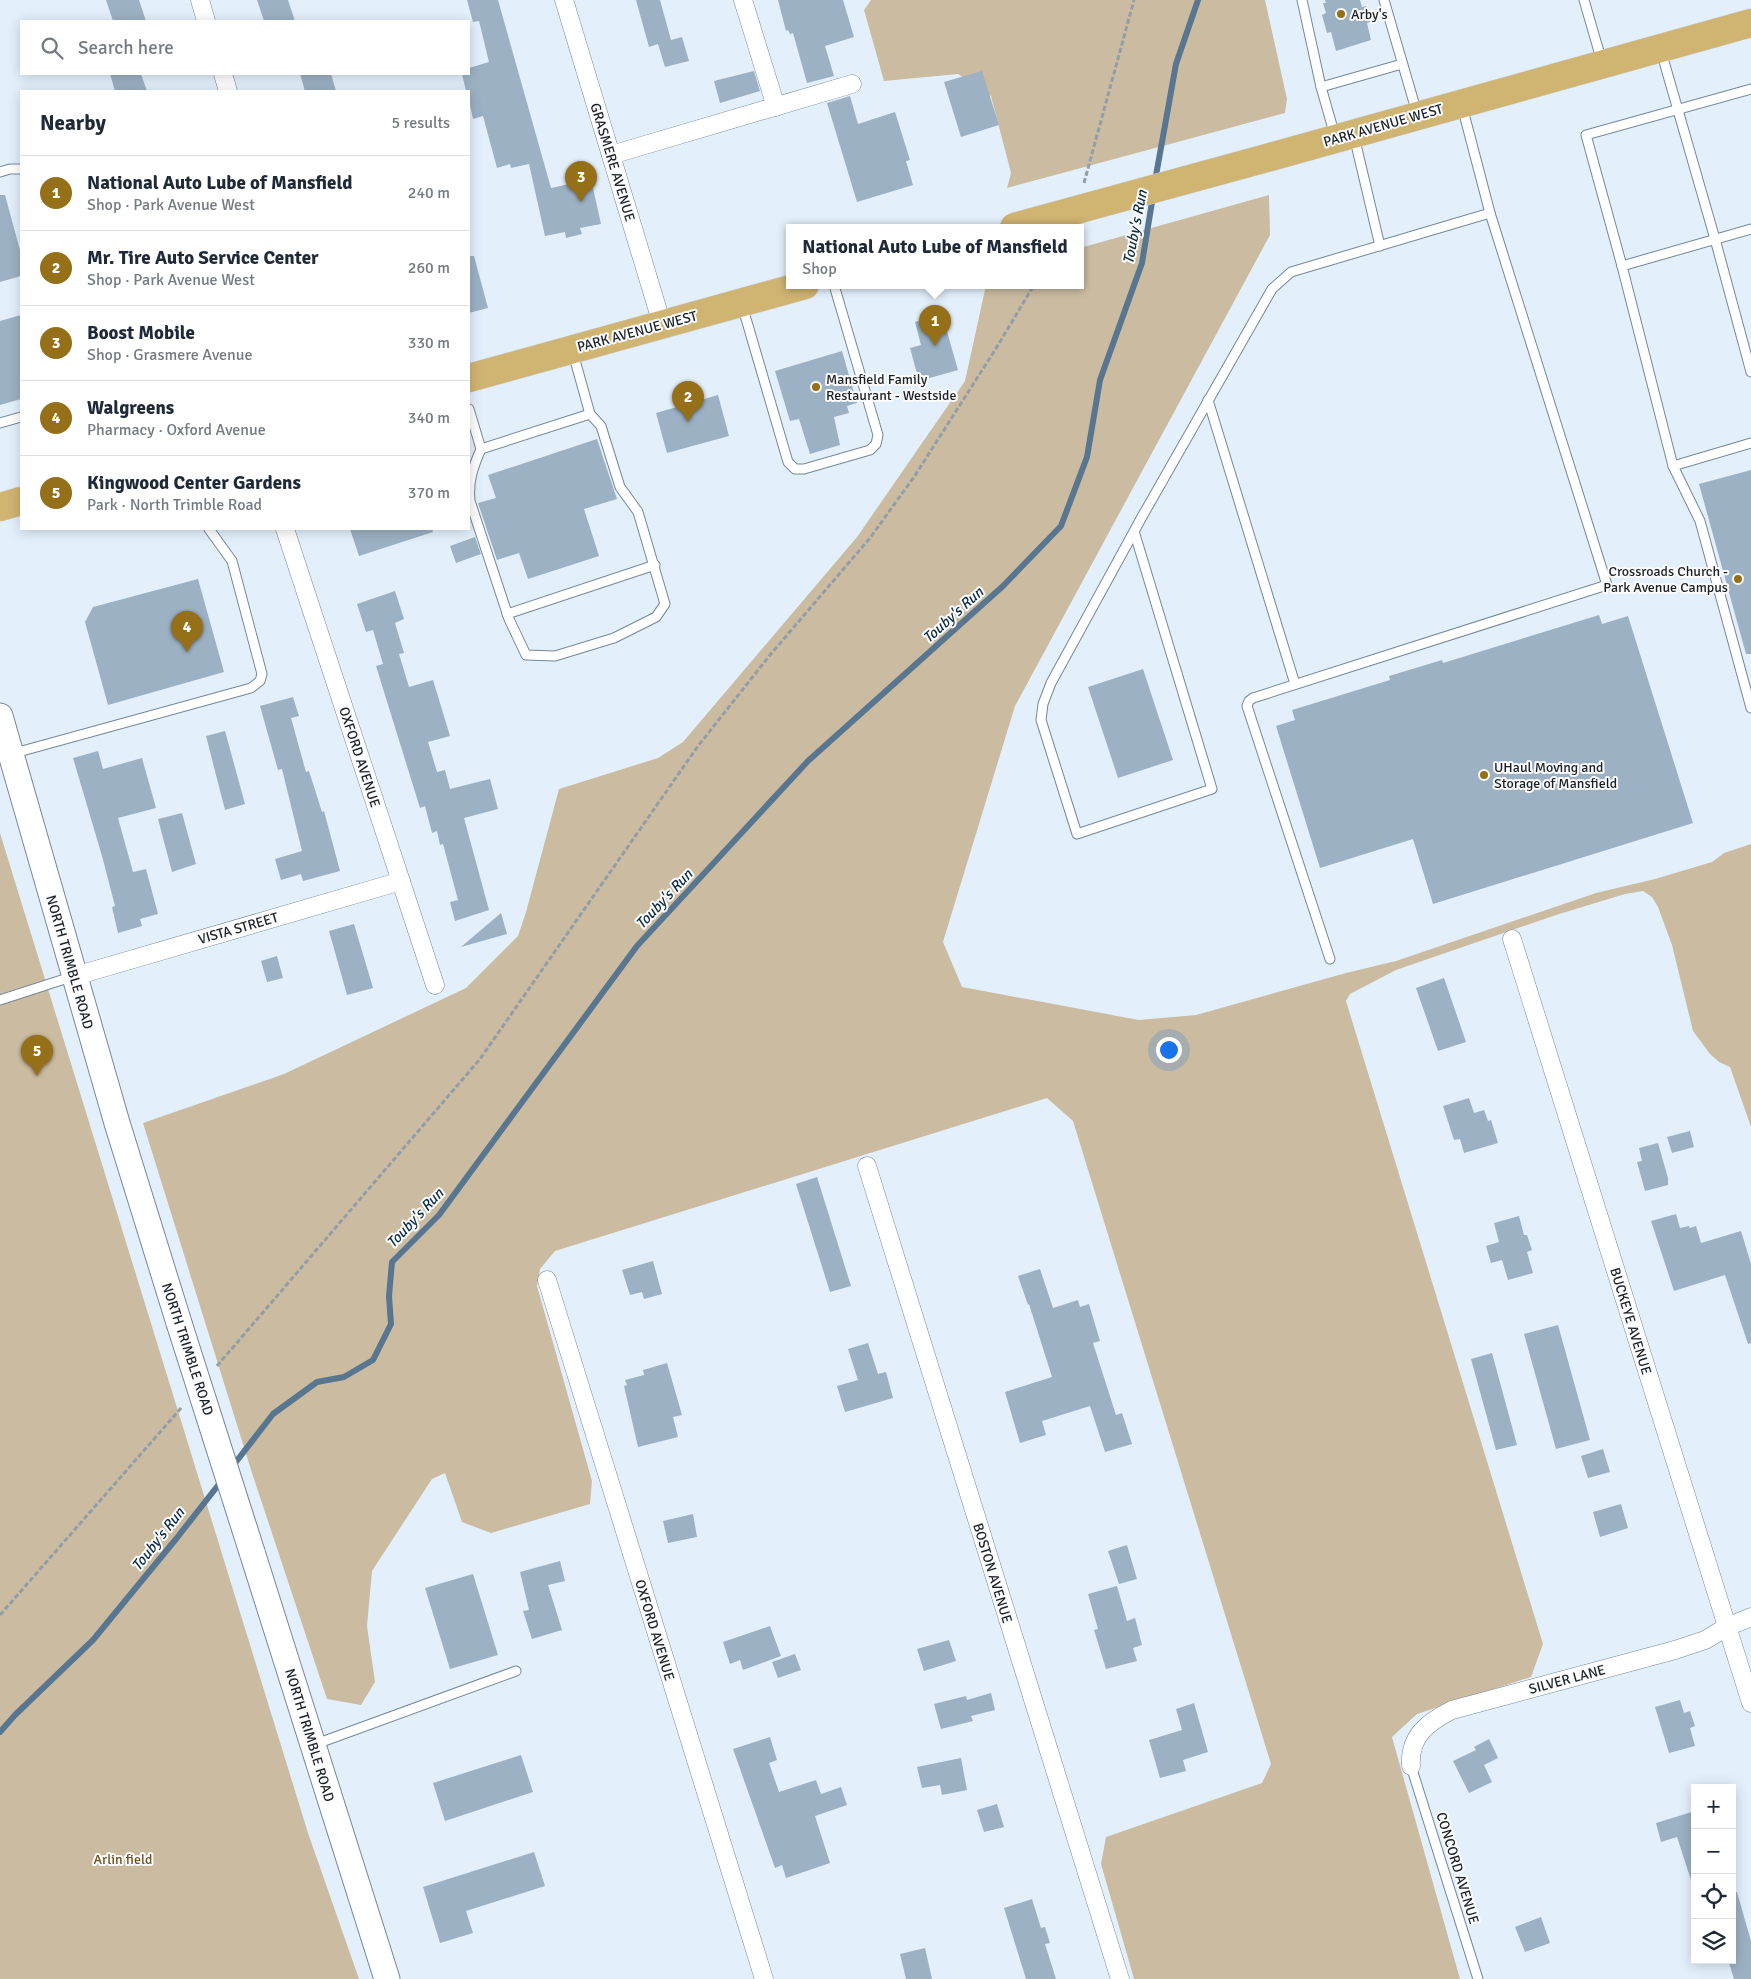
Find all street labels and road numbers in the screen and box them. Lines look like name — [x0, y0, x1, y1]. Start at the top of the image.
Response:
street label: PARK AVENUE WEST — [1322, 100, 1445, 151]
street label: GRASMERE AVENUE — [586, 101, 639, 223]
street label: PARK AVENUE WEST — [575, 307, 699, 356]
street label: OXFORD AVENUE — [335, 705, 384, 810]
street label: NORTH TRIMBLE ROAD — [42, 893, 97, 1031]
street label: VISTA STREET — [196, 909, 280, 948]
street label: BUCKEYE AVENUE — [1606, 1266, 1655, 1377]
street label: NORTH TRIMBLE ROAD — [158, 1281, 217, 1418]
street label: BOSTON AVENUE — [969, 1521, 1016, 1625]
street label: OXFORD AVENUE — [631, 1578, 678, 1683]
street label: SILVER LANE — [1527, 1661, 1607, 1698]
street label: NORTH TRIMBLE ROAD — [281, 1666, 338, 1804]
street label: CONCORD AVENUE — [1432, 1810, 1483, 1926]

